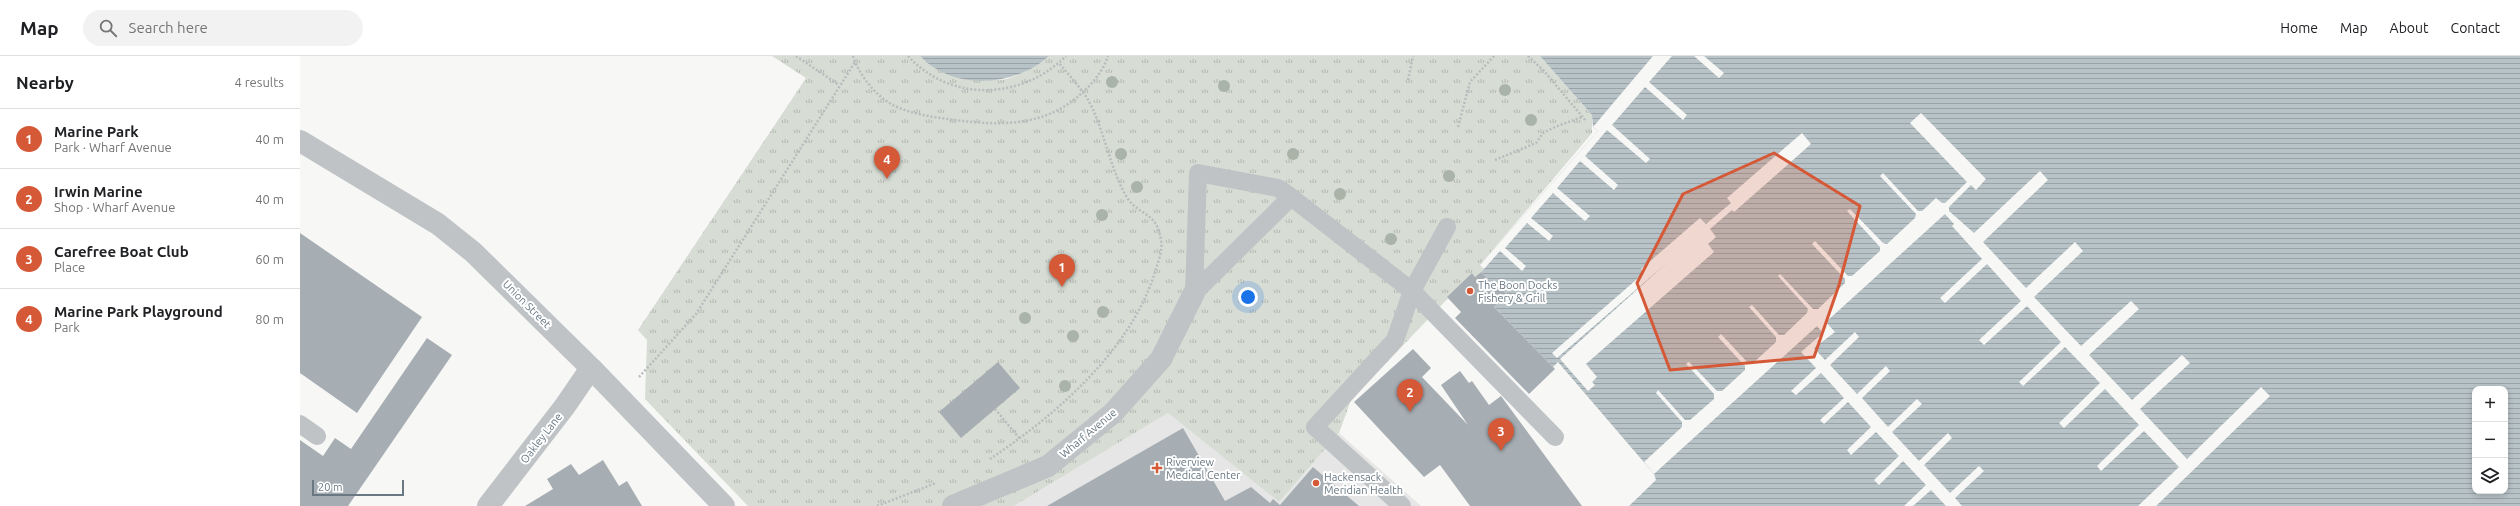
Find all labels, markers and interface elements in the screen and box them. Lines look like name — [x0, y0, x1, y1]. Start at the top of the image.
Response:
search box — [83, 10, 363, 46]
text: Map — [20, 17, 59, 39]
icon: search — [97, 17, 119, 39]
text: Search here — [129, 19, 208, 36]
text: Home — [2280, 20, 2318, 36]
text: Map — [2340, 20, 2368, 36]
text: About — [2390, 20, 2429, 36]
text: Contact — [2451, 20, 2500, 36]
text: Nearby — [16, 73, 74, 92]
text: 4 results — [234, 75, 284, 89]
text: Marine Park — [54, 123, 139, 140]
text: 1 — [25, 132, 33, 146]
text: 40 m — [255, 132, 284, 146]
text: Park · Wharf Avenue — [54, 140, 172, 154]
pin: 4 — [874, 146, 900, 179]
text: Irwin Marine — [54, 183, 143, 200]
text: 2 — [25, 192, 33, 206]
text: 40 m — [255, 192, 284, 206]
text: Shop · Wharf Avenue — [54, 200, 175, 214]
text: Carefree Boat Club — [54, 243, 189, 260]
text: 3 — [25, 252, 33, 266]
text: 60 m — [255, 252, 284, 266]
pin: 1 — [1049, 254, 1075, 287]
text: Place — [54, 260, 85, 274]
street label: Union Street — [501, 278, 554, 331]
place label: The Boon Docks Fishery & Grill — [1478, 279, 1558, 304]
marker: The Boon Docks Fishery & Grill — [1465, 286, 1475, 296]
your location — [1238, 287, 1258, 307]
text: Marine Park Playground — [54, 303, 223, 320]
text: 4 — [25, 312, 33, 326]
text: 80 m — [255, 312, 284, 326]
text: Park — [54, 320, 80, 334]
pin: 2 — [1397, 379, 1423, 412]
map controls — [2472, 386, 2508, 494]
button: + — [2472, 386, 2508, 422]
street label: Wharf Avenue — [1057, 406, 1119, 460]
street label: Oakley Lane — [518, 411, 564, 465]
pin: 3 — [1488, 418, 1514, 451]
button: − — [2472, 422, 2508, 458]
place label: Riverview Medical Center — [1166, 456, 1241, 481]
button: layers — [2472, 458, 2508, 494]
marker: Riverview Medical Center — [1151, 462, 1163, 474]
place label: Hackensack Meridian Health — [1324, 471, 1403, 496]
scale bar — [312, 478, 404, 497]
marker: Hackensack Meridian Health — [1311, 478, 1321, 488]
text: 20 m — [318, 481, 342, 493]

